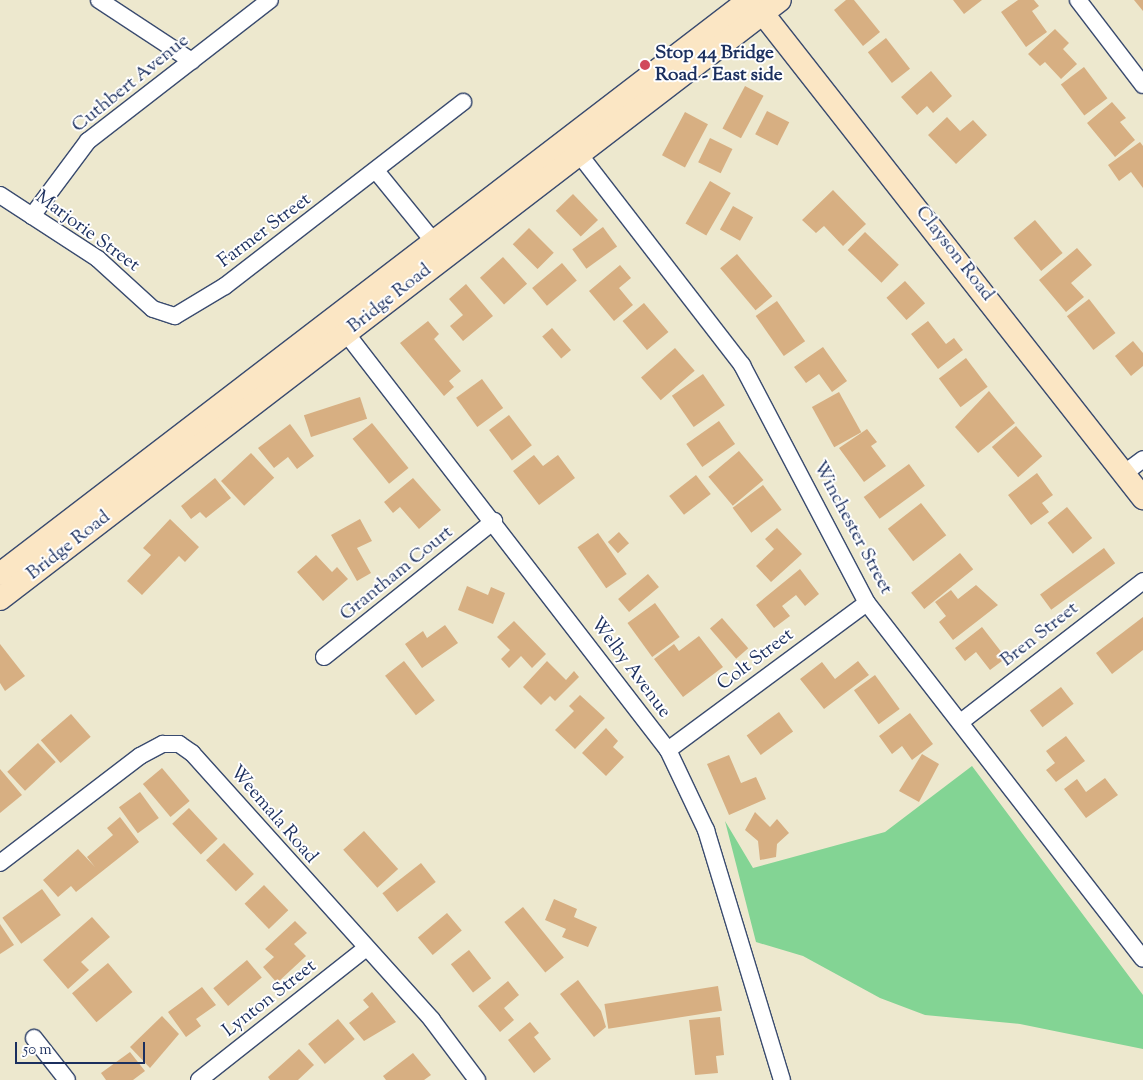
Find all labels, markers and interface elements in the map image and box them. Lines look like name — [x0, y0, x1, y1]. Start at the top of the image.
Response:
street label: Cuthbert Avenue — [68, 30, 194, 138]
place label: Stop 44 Bridge Road - East side — [655, 43, 783, 87]
marker: Stop 44 Bridge Road - East side — [639, 59, 651, 71]
street label: Marjorie Street — [30, 187, 144, 277]
street label: Farmer Street — [214, 189, 316, 273]
street label: Clayson Road — [910, 202, 998, 306]
street label: Bridge Road — [344, 259, 436, 339]
street label: Winchester Street — [807, 457, 897, 599]
street label: Bridge Road — [23, 506, 115, 586]
street label: Grantham Court — [336, 522, 458, 626]
street label: Bren Street — [997, 598, 1083, 672]
street label: Welby Avenue — [585, 613, 675, 723]
street label: Colt Street — [713, 624, 799, 696]
street label: Weemala Road — [224, 761, 322, 869]
street label: Lynton Street — [219, 955, 321, 1043]
scale bar — [18, 1032, 148, 1064]
text: 50 m — [23, 1040, 52, 1061]

